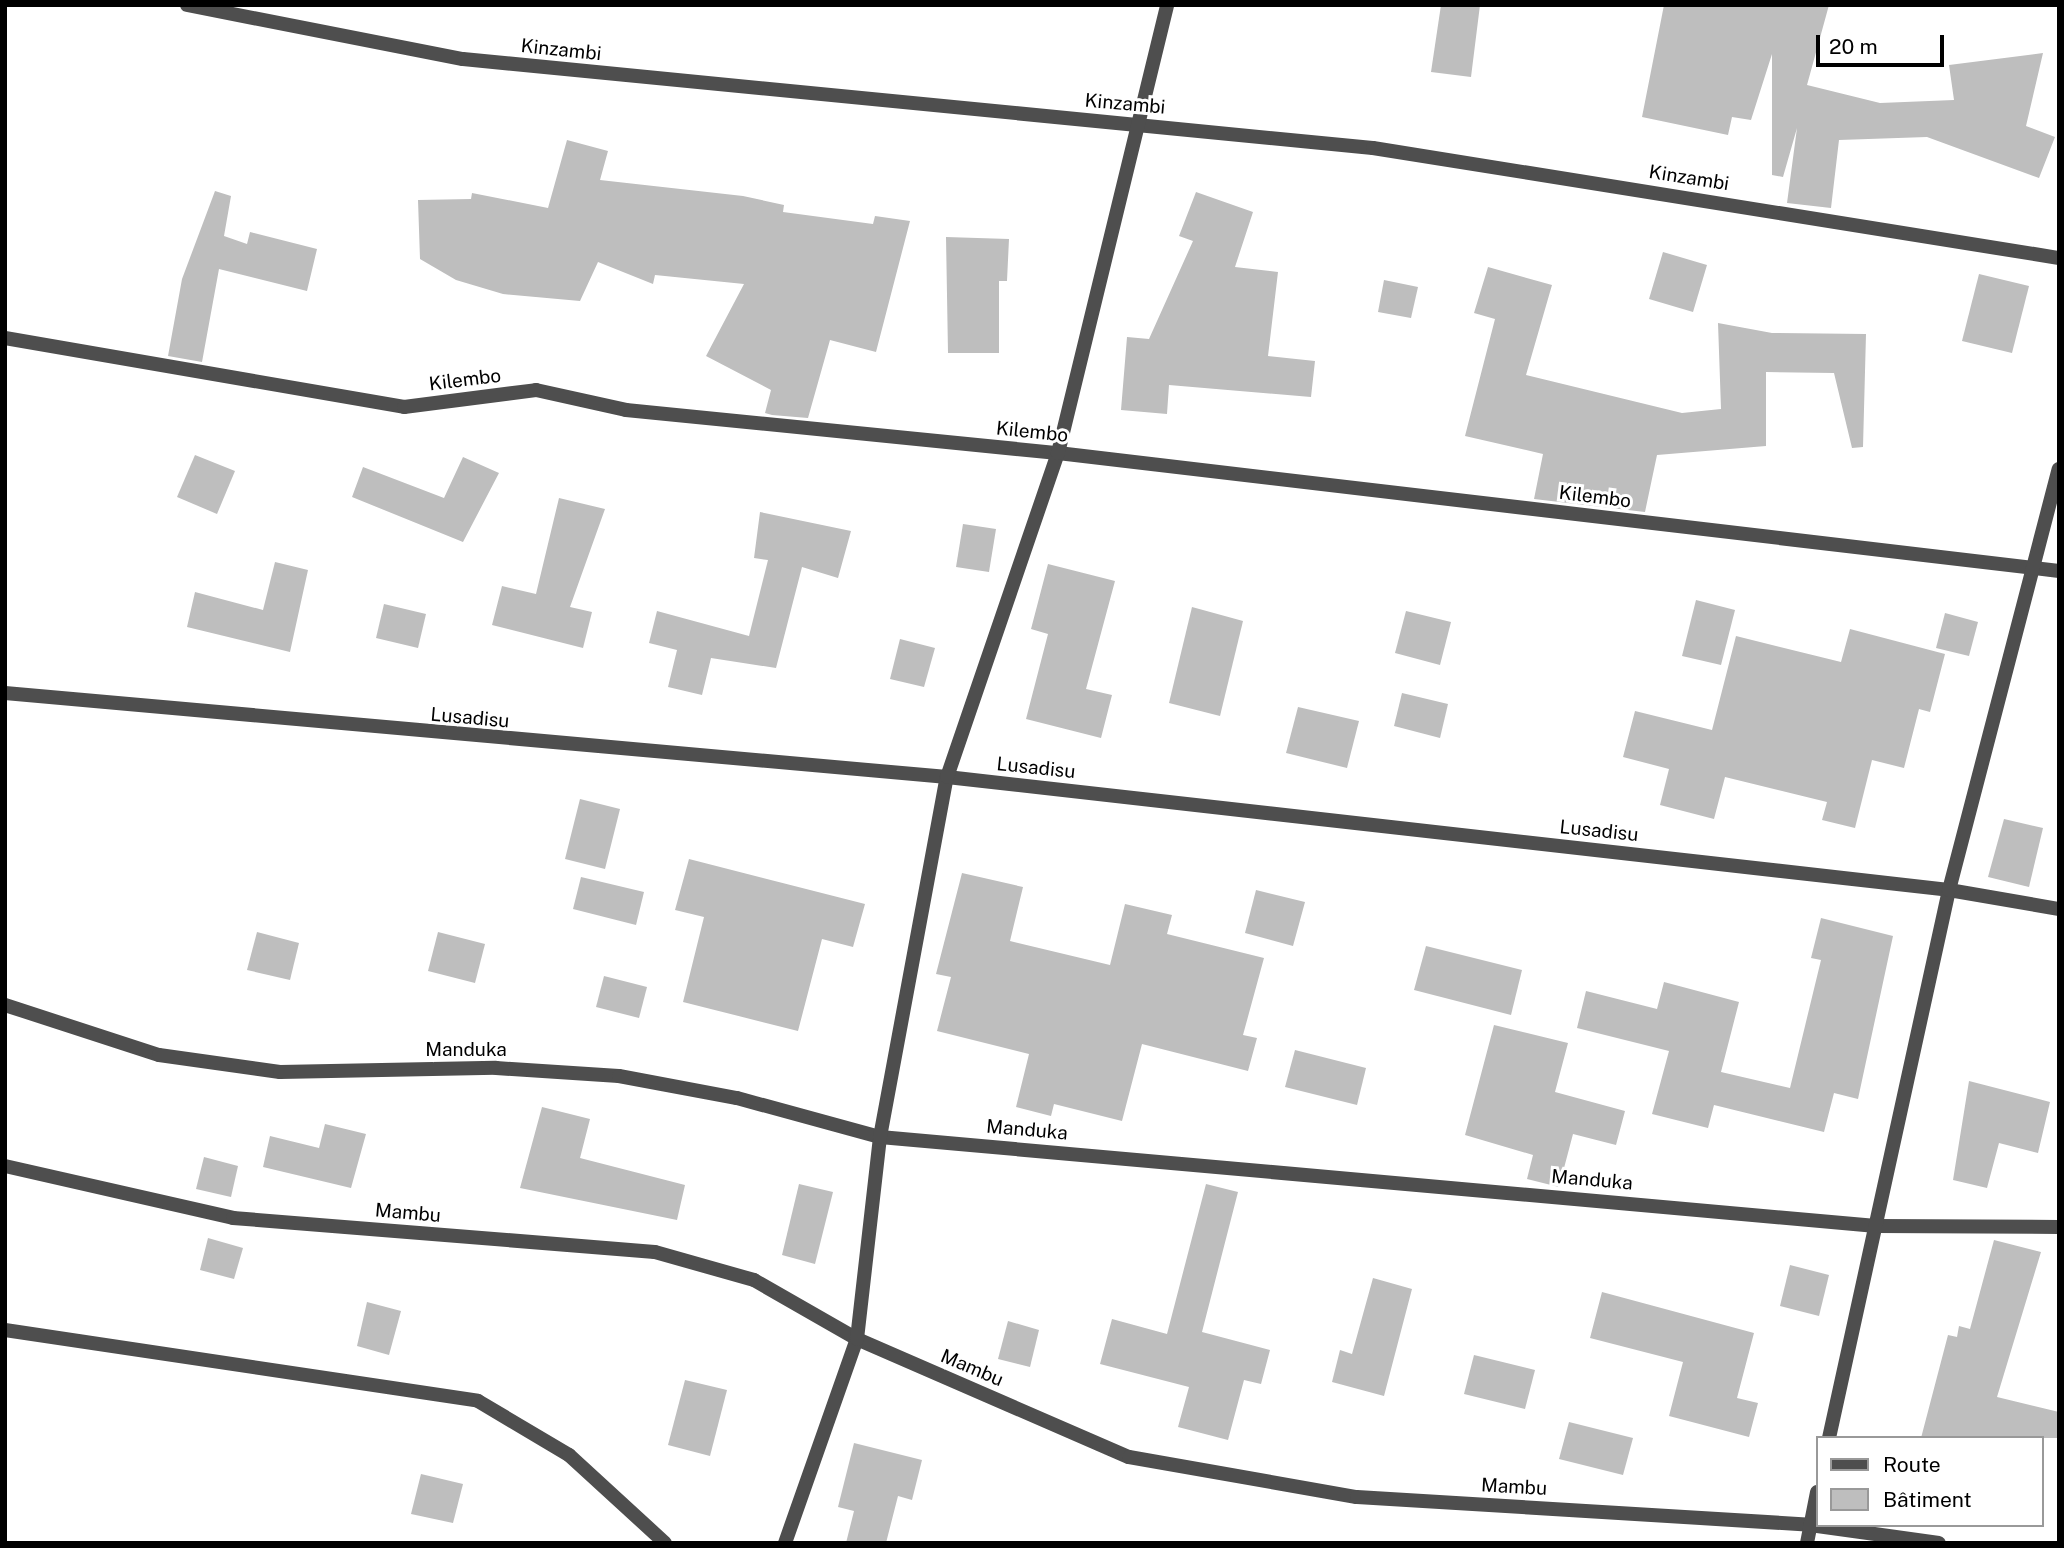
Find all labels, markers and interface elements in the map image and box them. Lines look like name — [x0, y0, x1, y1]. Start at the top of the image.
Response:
scale bar — [1819, 21, 1947, 65]
street label: Kinzambi — [520, 34, 602, 66]
text: 20 m — [1829, 34, 1878, 59]
street label: Kinzambi — [1084, 89, 1166, 119]
street label: Kinzambi — [1647, 160, 1731, 196]
street label: Kilembo — [428, 364, 502, 396]
street label: Kilembo — [995, 417, 1069, 447]
street label: Kilembo — [1558, 481, 1632, 513]
street label: Lusadisu — [430, 703, 510, 733]
street label: Lusadisu — [996, 753, 1076, 783]
street label: Lusadisu — [1559, 816, 1639, 846]
street label: Manduka — [425, 1039, 507, 1061]
street label: Manduka — [985, 1115, 1069, 1145]
street label: Manduka — [1550, 1165, 1634, 1195]
street label: Mambu — [374, 1199, 442, 1227]
street label: Mambu — [937, 1345, 1007, 1391]
legend — [1815, 1436, 2043, 1527]
text: Route — [1883, 1452, 1941, 1477]
street label: Mambu — [1480, 1474, 1548, 1500]
text: Bâtiment — [1883, 1487, 1972, 1512]

